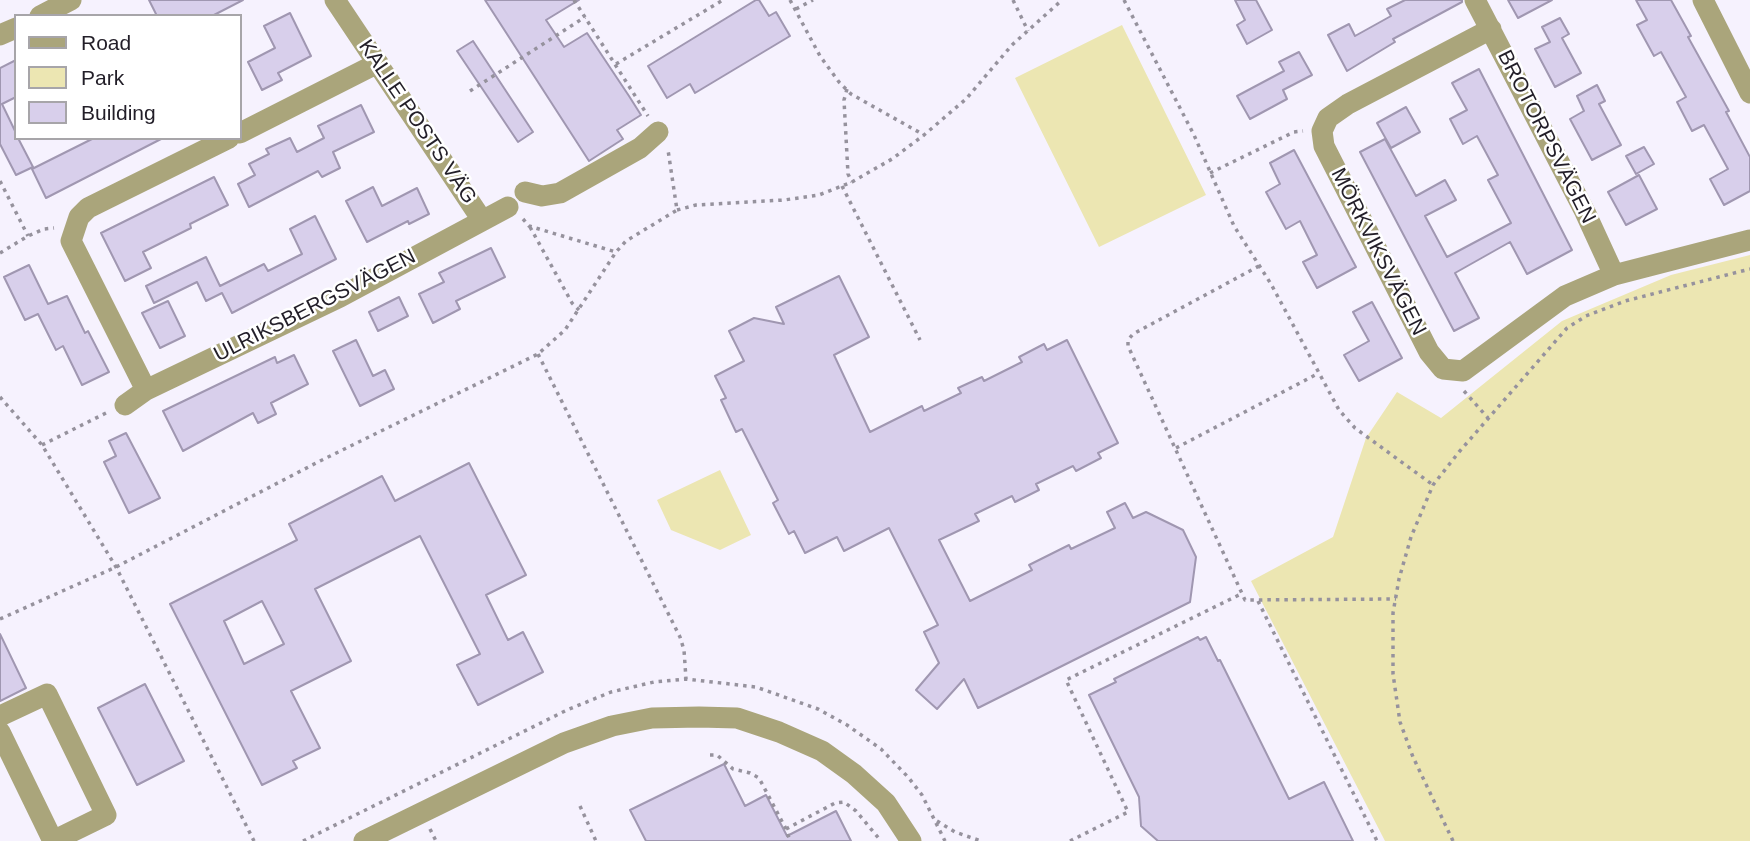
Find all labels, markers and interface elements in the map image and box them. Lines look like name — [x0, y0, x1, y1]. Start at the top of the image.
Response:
legend — [14, 14, 242, 140]
text: Road — [81, 31, 131, 54]
street label: KALLE POSTS VÄG — [353, 35, 481, 209]
street label: BROTORPSVÄGEN — [1491, 46, 1601, 228]
text: Park — [81, 66, 124, 89]
text: Building — [81, 101, 156, 124]
street label: MÖRKVIKSVÄGEN — [1325, 164, 1431, 340]
street label: ULRIKSBERGSVÄGEN — [210, 244, 420, 368]

